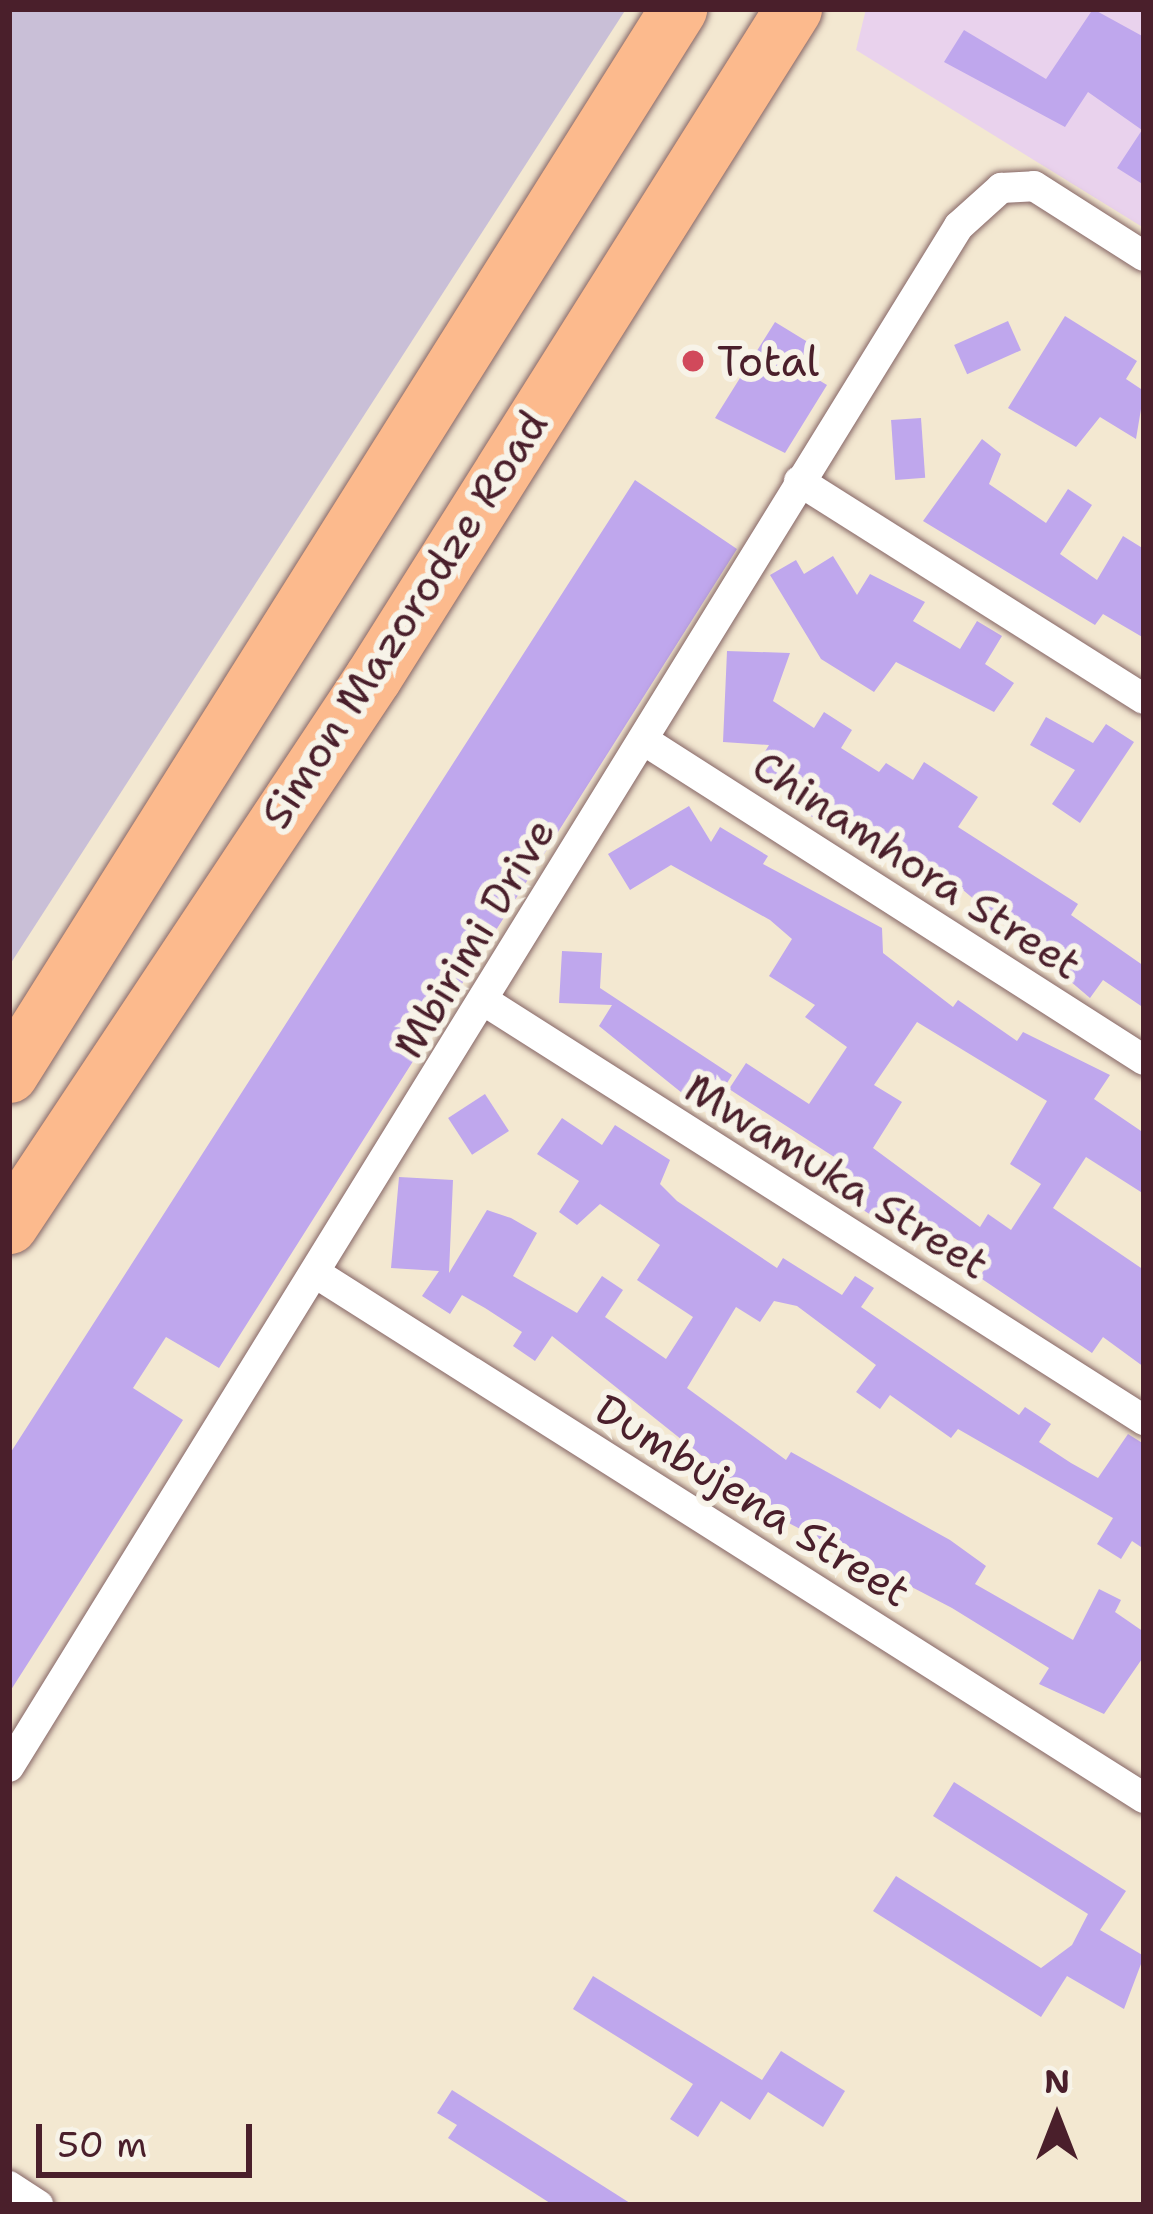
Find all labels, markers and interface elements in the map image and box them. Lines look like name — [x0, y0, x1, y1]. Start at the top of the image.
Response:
place label: Total — [717, 336, 819, 386]
marker: Total — [680, 348, 706, 374]
street label: Simon Mazorodze Road — [250, 401, 558, 837]
street label: Chinamhora Street — [743, 740, 1091, 990]
street label: Mbirimi Drive — [383, 809, 565, 1067]
street label: Mwamuka Street — [676, 1062, 998, 1290]
street label: Dumbujena Street — [587, 1383, 919, 1617]
north arrow — [997, 2058, 1117, 2178]
text: N — [1044, 2059, 1070, 2104]
scale bar — [42, 2100, 258, 2174]
text: 50 m — [57, 2120, 147, 2169]

